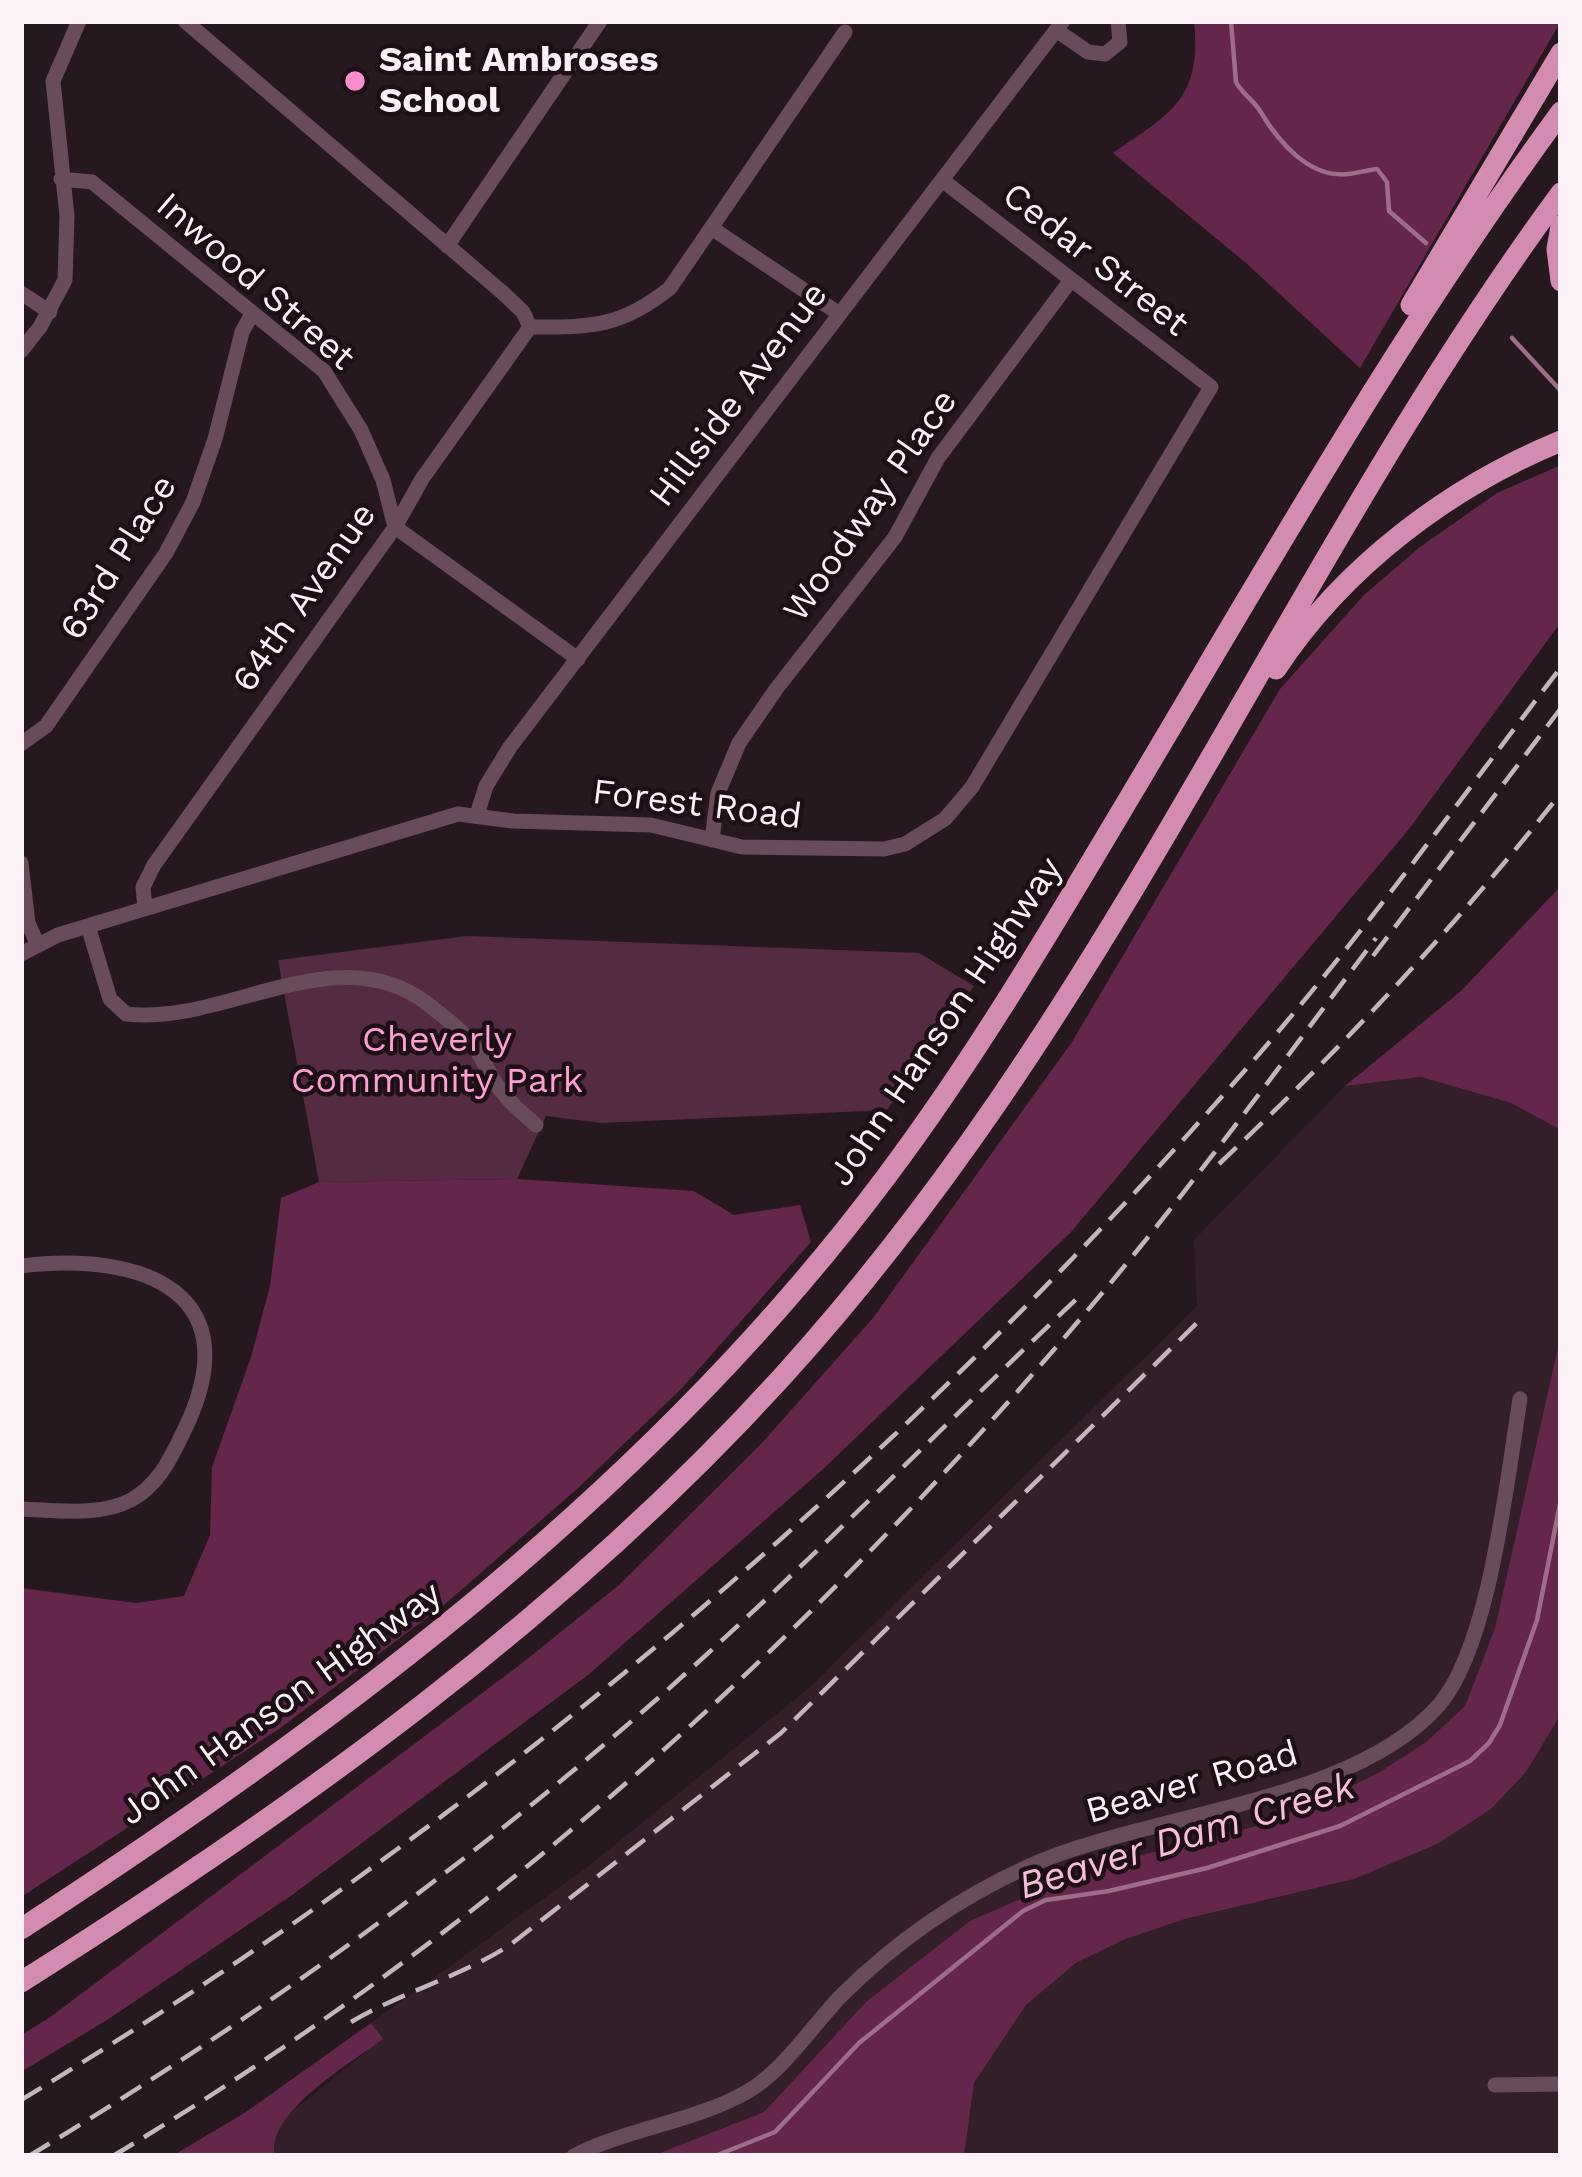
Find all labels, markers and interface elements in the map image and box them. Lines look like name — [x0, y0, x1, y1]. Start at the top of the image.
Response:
place label: Saint Ambroses School — [379, 38, 658, 123]
marker: Saint Ambroses School — [342, 68, 368, 94]
street label: Cedar Street — [994, 174, 1196, 346]
street label: Inwood Street — [147, 184, 363, 380]
street label: Hillside Avenue — [641, 274, 837, 516]
street label: Woodway Place — [775, 382, 967, 630]
street label: 63rd Place — [51, 468, 187, 648]
street label: 64th Avenue — [224, 495, 386, 701]
street label: Forest Road — [590, 771, 804, 839]
street label: John Hanson Highway — [820, 849, 1072, 1195]
park label: Cheverly Community Park — [291, 1018, 583, 1103]
street label: John Hanson Highway — [112, 1573, 450, 1835]
street label: Beaver Road — [1081, 1732, 1303, 1834]
water label: Beaver Dam Creek — [1013, 1764, 1361, 1910]

